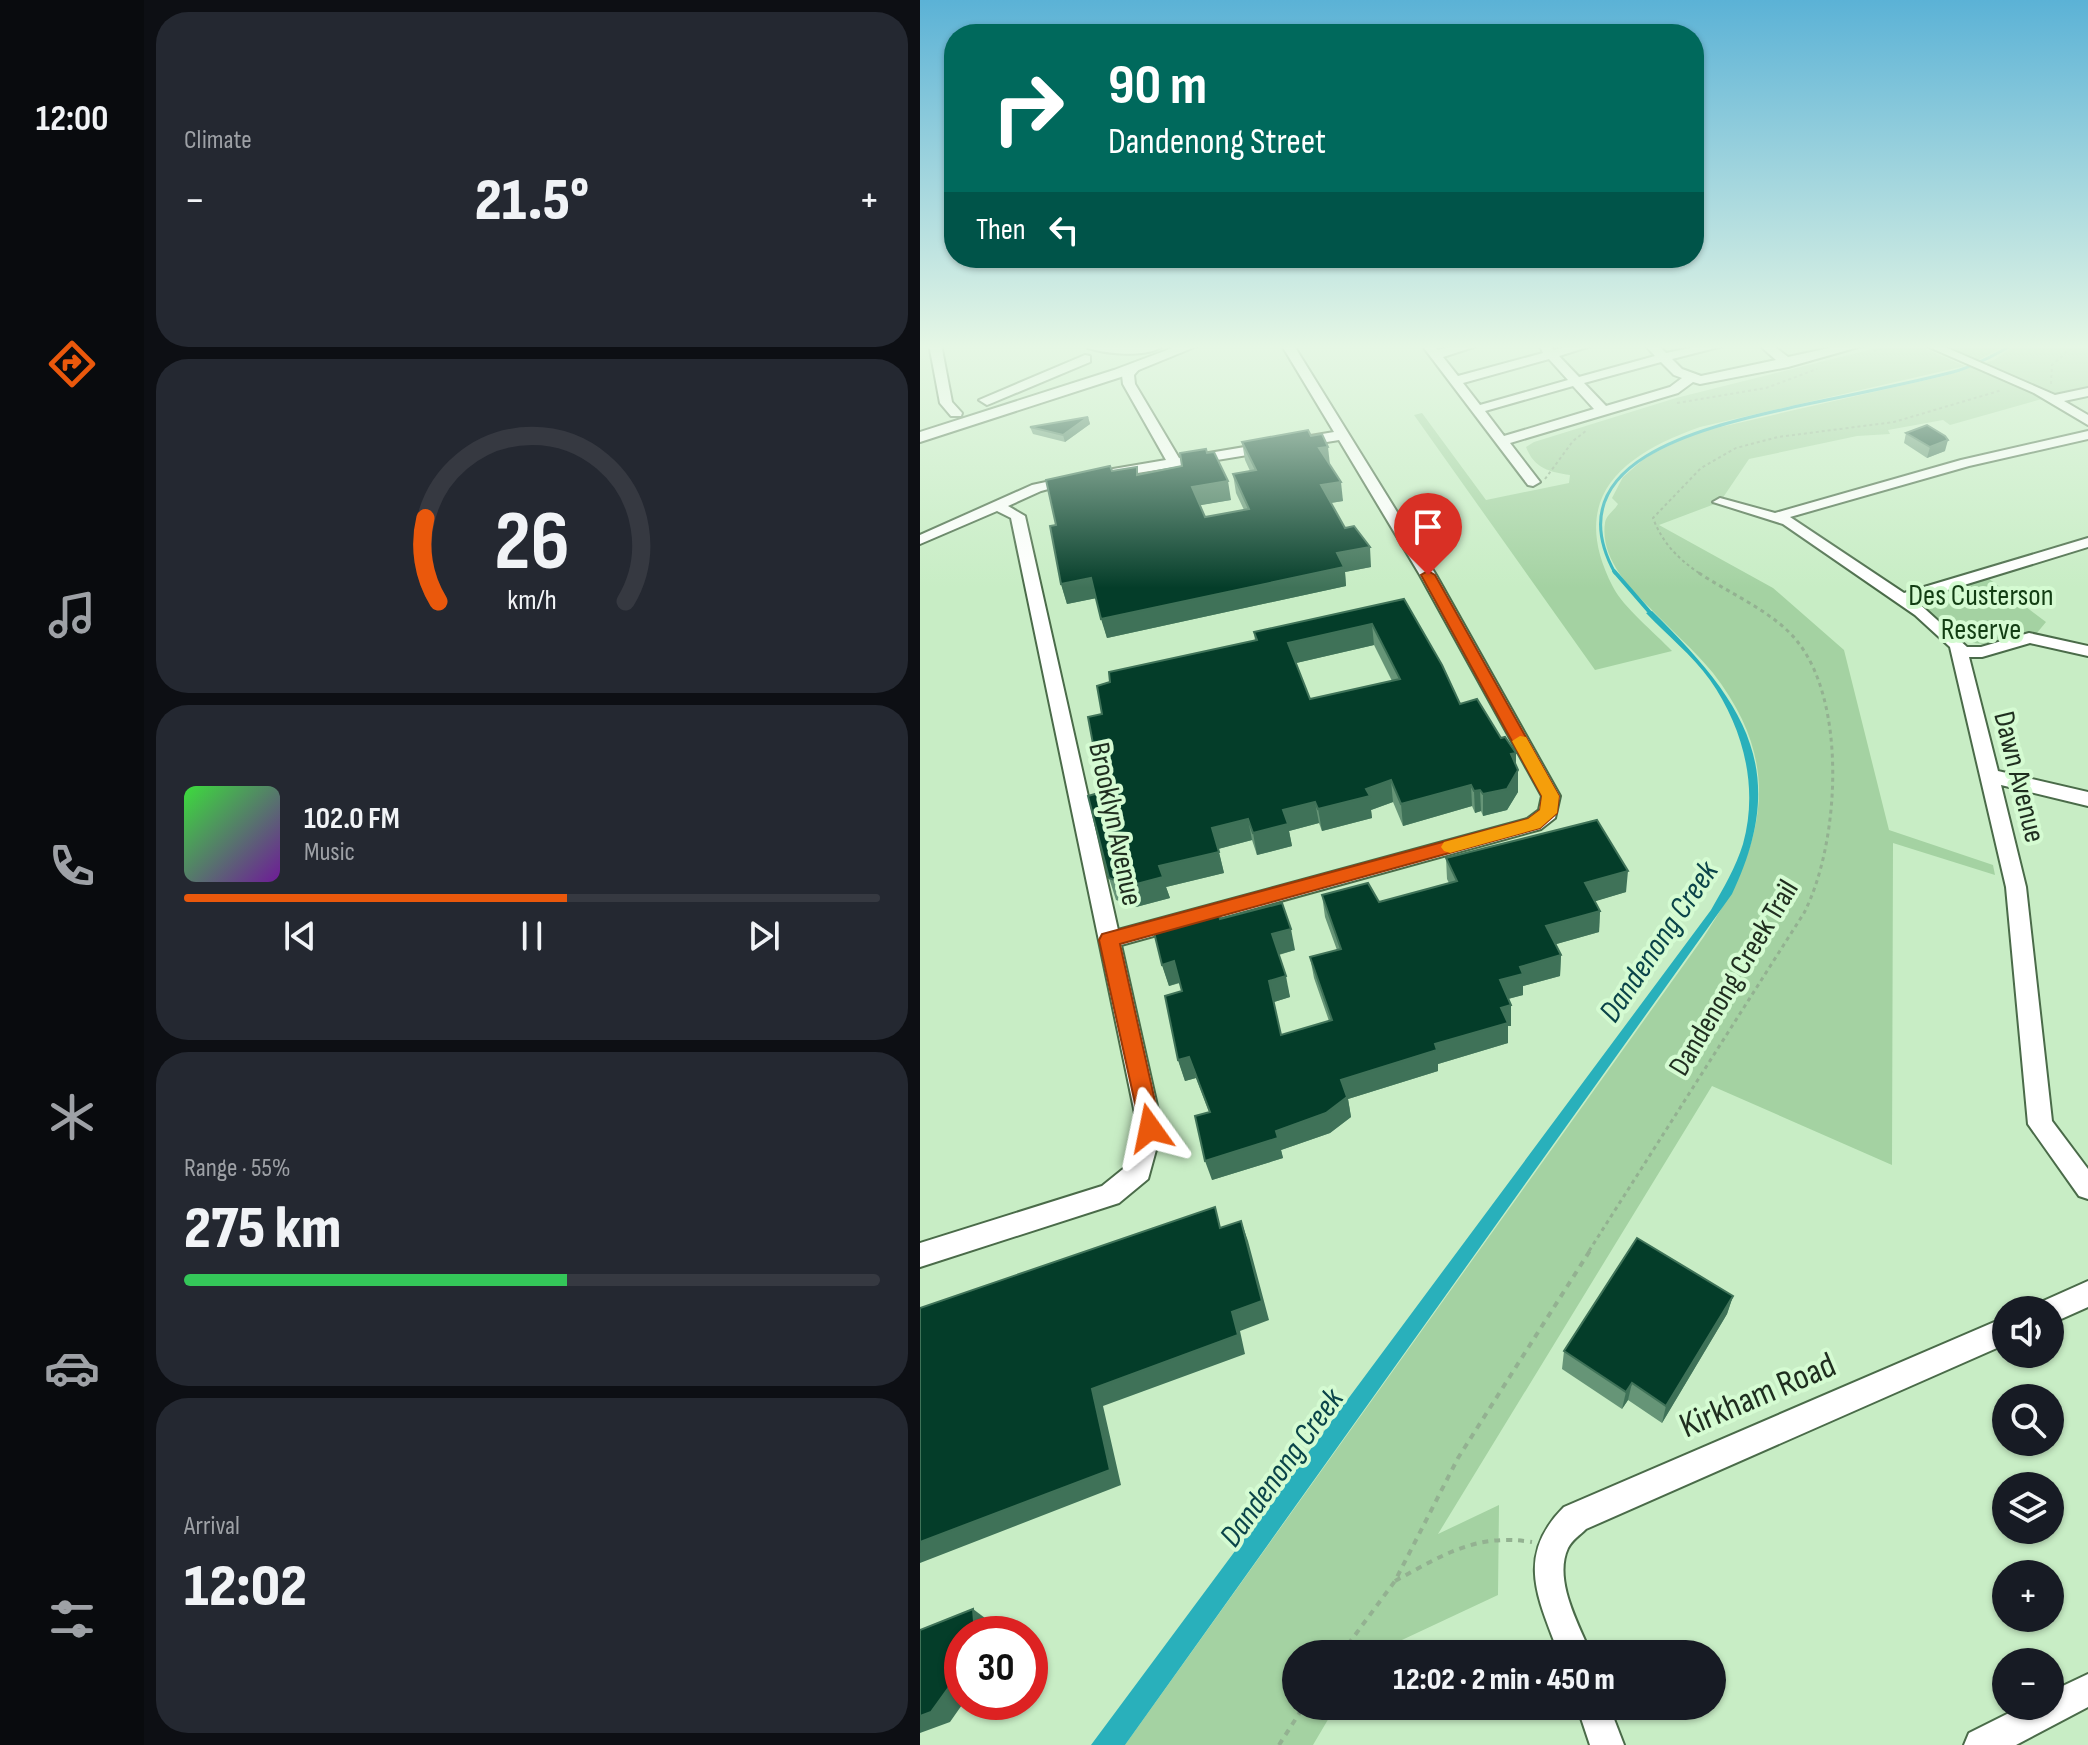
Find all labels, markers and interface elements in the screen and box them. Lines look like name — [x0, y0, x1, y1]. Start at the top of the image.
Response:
text: 90 m — [1108, 53, 1207, 120]
icon: right — [976, 56, 1080, 160]
text: 12:00 — [36, 98, 108, 141]
text: Dandenong Street — [1108, 121, 1326, 164]
text: Climate — [184, 125, 252, 156]
text: 21.5° — [475, 165, 589, 237]
text: − — [184, 174, 206, 227]
text: + — [858, 174, 880, 227]
icon: left — [1042, 208, 1086, 252]
text: Then — [976, 212, 1026, 248]
icon: directions — [44, 336, 100, 392]
text: 26 — [494, 492, 570, 592]
pin — [1394, 493, 1462, 575]
icon: arrive — [1406, 505, 1450, 549]
park label: Des Custerson Reserve — [1908, 578, 2054, 648]
text: km/h — [507, 583, 557, 618]
icon: music — [44, 587, 100, 643]
street label: Dawn Avenue — [1985, 708, 2053, 846]
street label: Brooklyn Avenue — [1080, 739, 1150, 909]
text: 102.0 FM — [304, 801, 400, 837]
text: Music — [304, 837, 355, 868]
icon: phone — [44, 838, 100, 894]
water label: Dandenong Creek — [1591, 853, 1728, 1030]
street label: Dandenong Creek Trail — [1661, 874, 1807, 1082]
icon: previous — [278, 914, 322, 958]
icon: pause — [510, 914, 554, 958]
icon: next — [742, 914, 786, 958]
position arrow — [1108, 1086, 1192, 1170]
icon: climate — [44, 1089, 100, 1145]
text: Range · 55% — [184, 1153, 291, 1184]
text: 275 km — [184, 1193, 341, 1265]
map controls — [1992, 1296, 2064, 1720]
button: sound — [1992, 1296, 2064, 1368]
icon: car — [44, 1340, 100, 1396]
street label: Kirkham Road — [1674, 1344, 1842, 1448]
water label: Dandenong Creek — [1212, 1381, 1353, 1555]
button: search — [1992, 1384, 2064, 1456]
button: layers — [1992, 1472, 2064, 1544]
text: Arrival — [184, 1511, 240, 1542]
text: 12:02 — [184, 1551, 307, 1623]
button: + — [1992, 1560, 2064, 1632]
icon: filters — [44, 1591, 100, 1647]
speed limit sign: 30 — [944, 1616, 1048, 1720]
button: − — [1992, 1648, 2064, 1720]
text: 12:02 · 2 min · 450 m — [1393, 1662, 1615, 1698]

